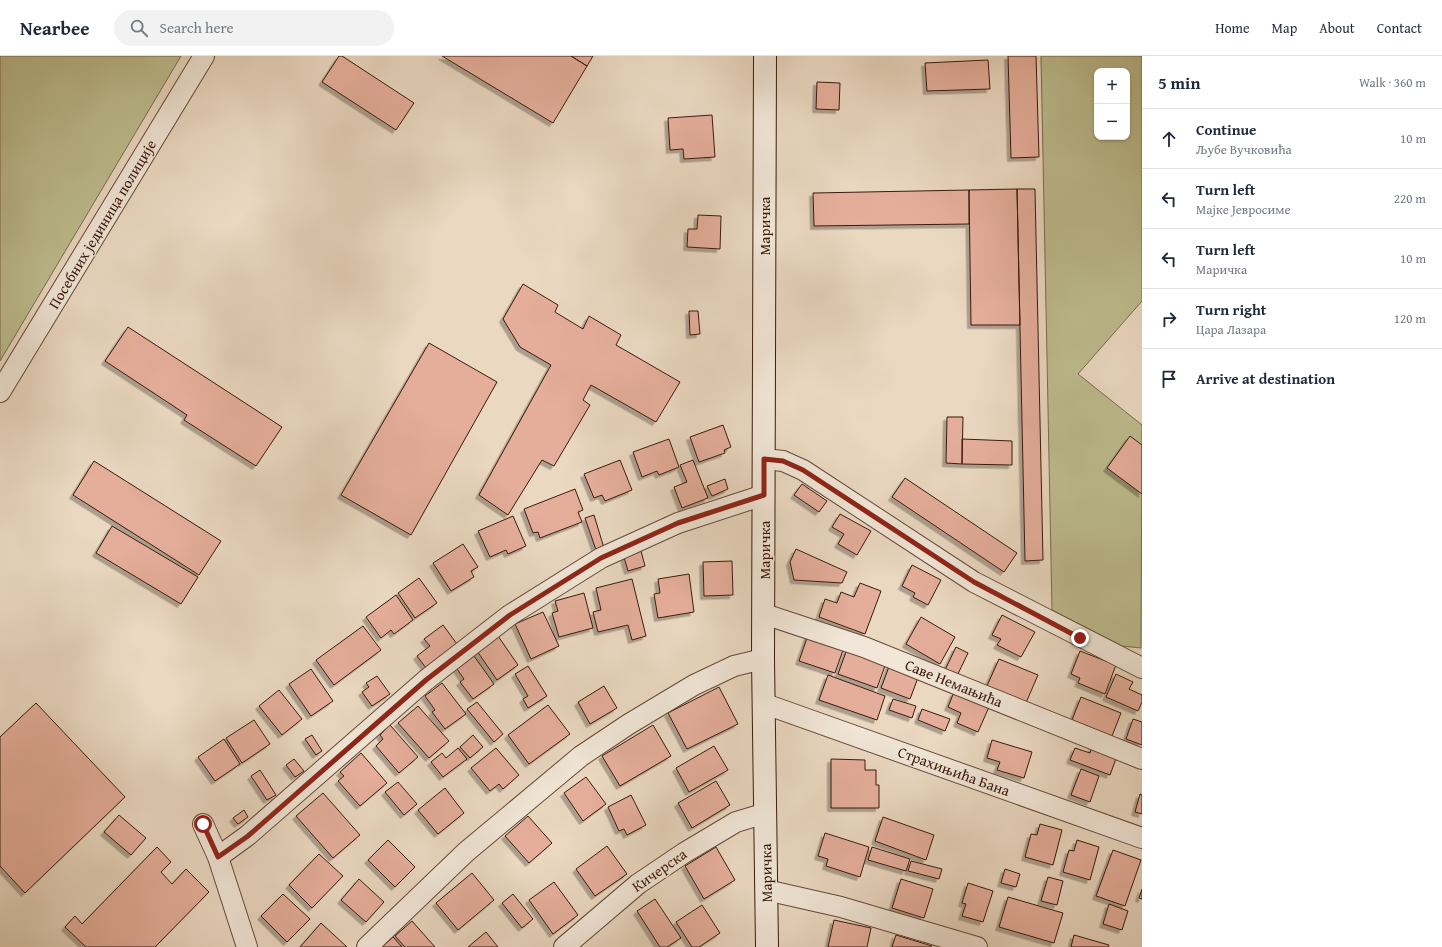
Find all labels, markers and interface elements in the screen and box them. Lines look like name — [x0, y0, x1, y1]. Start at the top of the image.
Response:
search box — [114, 10, 394, 46]
text: Nearbee — [20, 14, 90, 42]
icon: search — [128, 17, 150, 39]
text: Search here — [160, 17, 234, 38]
text: Home — [1215, 18, 1250, 38]
text: Map — [1272, 18, 1297, 38]
text: About — [1319, 18, 1355, 38]
text: Contact — [1377, 18, 1422, 38]
map controls — [1094, 68, 1130, 140]
button: + — [1094, 68, 1130, 104]
text: 5 min — [1158, 70, 1200, 95]
text: Walk · 360 m — [1359, 73, 1426, 92]
button: − — [1094, 104, 1130, 140]
text: Continue — [1196, 119, 1257, 140]
icon: ahead — [1158, 128, 1180, 150]
text: 10 m — [1400, 129, 1426, 148]
street label: Посебних јединица полиције — [43, 136, 161, 312]
text: Љубе Вучковића — [1196, 140, 1292, 159]
text: Turn left — [1196, 179, 1255, 200]
icon: left — [1158, 188, 1180, 210]
text: 220 m — [1394, 189, 1426, 208]
street label: Маричка — [754, 196, 775, 255]
text: Мајке Јевросиме — [1196, 200, 1291, 219]
text: Turn left — [1196, 239, 1255, 260]
icon: left — [1158, 248, 1180, 270]
text: 10 m — [1400, 249, 1426, 268]
text: Маричка — [1196, 260, 1247, 279]
text: Turn right — [1196, 299, 1267, 320]
icon: right — [1158, 308, 1180, 330]
text: 120 m — [1394, 309, 1426, 328]
text: Цара Лазара — [1196, 320, 1266, 339]
icon: arrive — [1158, 368, 1180, 390]
text: Arrive at destination — [1196, 368, 1335, 389]
street label: Маричка — [754, 520, 775, 579]
route end — [1071, 629, 1089, 647]
street label: Саве Немањића — [902, 654, 1007, 712]
street label: Страхињића Бана — [895, 741, 1014, 801]
route start — [194, 815, 212, 833]
street label: Маричка — [755, 842, 777, 903]
street label: Кичерска — [627, 843, 692, 897]

